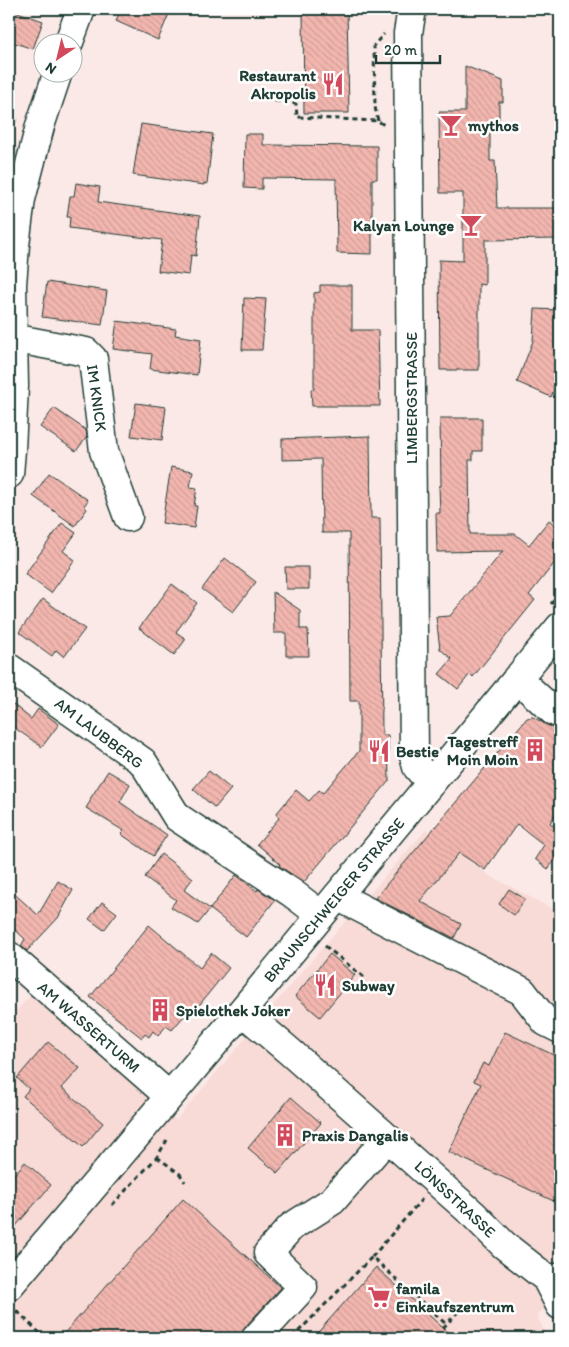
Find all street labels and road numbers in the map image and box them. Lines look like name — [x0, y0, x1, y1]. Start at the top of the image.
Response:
street label: LIMBERGSTRASSE — [402, 332, 421, 464]
street label: IM KNICK — [83, 363, 111, 433]
street label: AM LAUBBERG — [51, 694, 147, 772]
street label: BRAUNSCHWEIGER STRASSE — [260, 814, 409, 986]
street label: AM WASSERTURM — [34, 977, 144, 1077]
street label: LÖNSSTRASSE — [410, 1156, 500, 1242]

